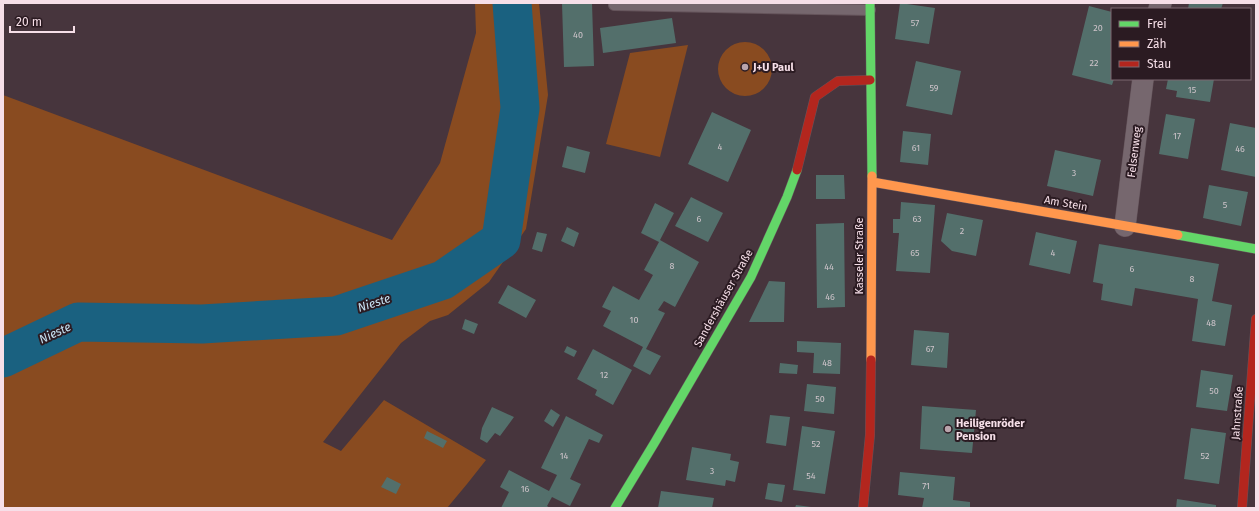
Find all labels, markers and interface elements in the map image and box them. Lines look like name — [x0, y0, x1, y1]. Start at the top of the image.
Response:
scale bar — [10, 8, 74, 34]
legend — [1111, 8, 1251, 80]
text: 20 m — [16, 15, 42, 29]
text: Frei — [1147, 17, 1167, 31]
house number: 57 — [911, 18, 919, 28]
house number: 20 — [1093, 23, 1103, 33]
house number: 40 — [573, 30, 583, 40]
text: Zäh — [1147, 37, 1167, 51]
text: Stau — [1147, 57, 1171, 71]
house number: 22 — [1090, 58, 1098, 68]
place label: J+U Paul — [752, 61, 794, 74]
marker: J+U Paul — [740, 62, 750, 72]
house number: 59 — [929, 83, 939, 93]
house number: 15 — [1188, 85, 1197, 95]
street label: Felsenweg — [1125, 125, 1144, 178]
house number: 17 — [1173, 131, 1181, 141]
house number: 4 — [718, 142, 723, 152]
house number: 61 — [912, 143, 920, 153]
house number: 46 — [1235, 144, 1245, 154]
house number: 3 — [1072, 168, 1076, 178]
street label: Am Stein — [1043, 193, 1089, 214]
house number: 5 — [1223, 200, 1228, 210]
house number: 6 — [697, 214, 702, 224]
house number: 63 — [912, 214, 922, 224]
street label: Kasseler Straße — [853, 217, 866, 295]
house number: 2 — [960, 226, 964, 236]
street label: Sandershäuser Straße — [691, 247, 756, 349]
house number: 65 — [910, 248, 920, 258]
house number: 4 — [1051, 248, 1056, 258]
house number: 8 — [670, 261, 675, 271]
house number: 44 — [824, 262, 834, 272]
house number: 6 — [1130, 264, 1135, 274]
house number: 8 — [1190, 274, 1195, 284]
water label: Nieste — [356, 291, 392, 315]
house number: 46 — [825, 292, 835, 302]
house number: 10 — [630, 315, 638, 325]
house number: 48 — [1206, 318, 1216, 328]
water label: Nieste — [37, 320, 73, 346]
house number: 67 — [926, 344, 934, 354]
house number: 48 — [822, 358, 832, 368]
house number: 12 — [600, 370, 608, 380]
house number: 50 — [1209, 386, 1219, 396]
street label: Jahnstraße — [1229, 386, 1246, 440]
house number: 50 — [815, 394, 825, 404]
place label: Heiligenröder Pension — [956, 417, 1025, 443]
marker: Heiligenröder Pension — [943, 424, 953, 434]
house number: 52 — [812, 439, 820, 449]
house number: 14 — [560, 451, 569, 461]
house number: 52 — [1201, 451, 1209, 461]
house number: 3 — [710, 466, 714, 476]
house number: 54 — [806, 471, 816, 481]
house number: 71 — [922, 481, 930, 491]
house number: 16 — [521, 484, 530, 494]

